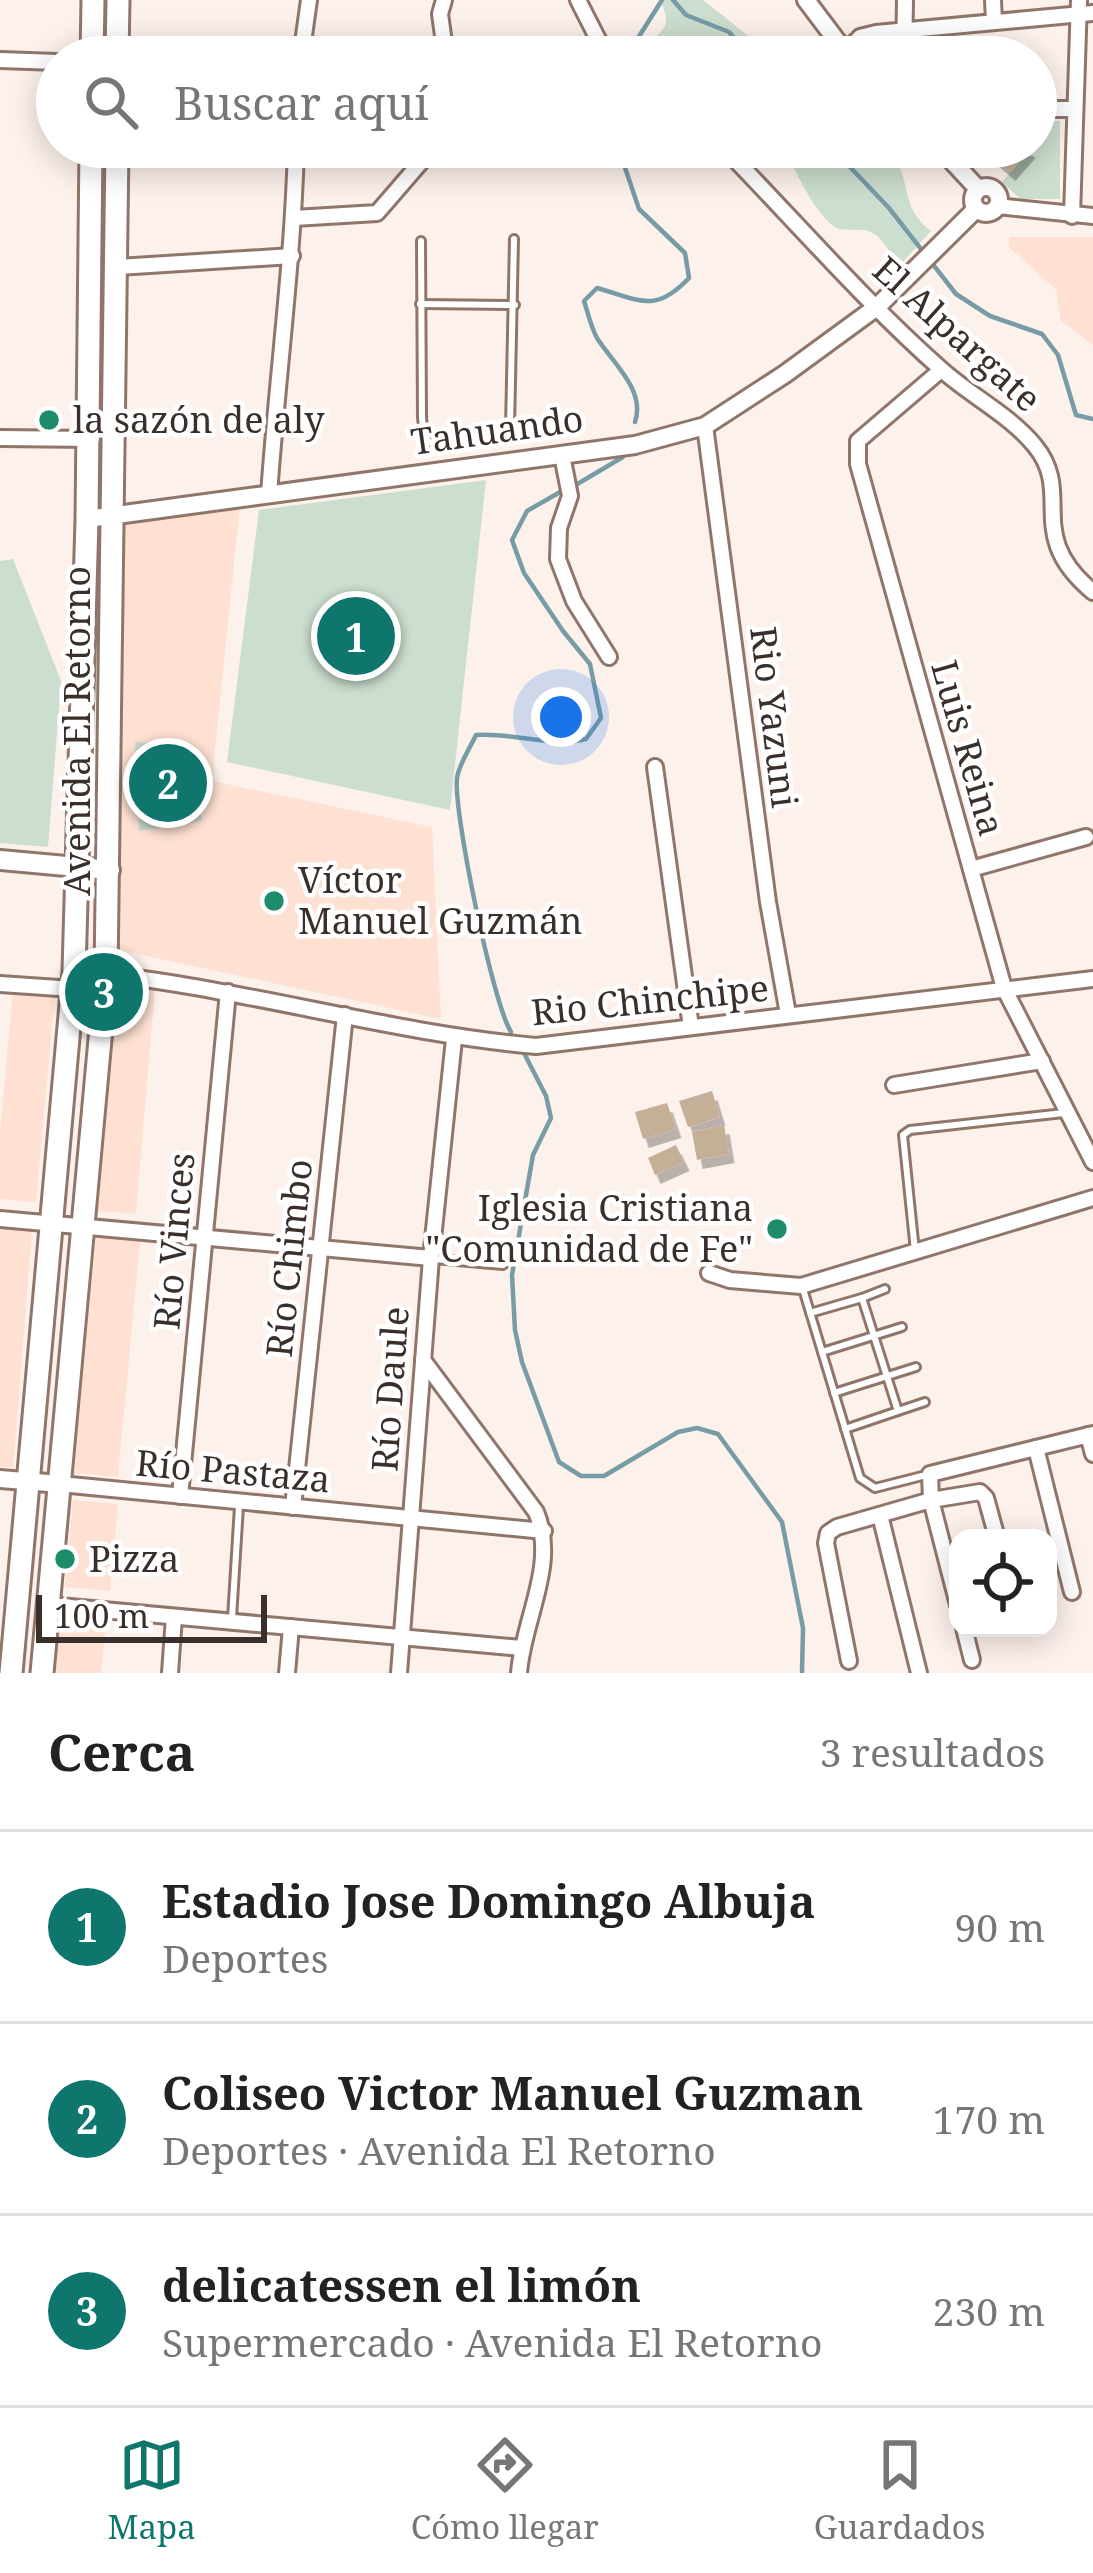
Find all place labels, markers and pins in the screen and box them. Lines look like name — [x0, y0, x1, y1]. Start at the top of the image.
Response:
place label: la sazón de aly — [73, 395, 325, 444]
marker: la sazón de aly — [36, 407, 62, 433]
pin: 1 — [317, 591, 395, 681]
pin: 2 — [129, 738, 207, 828]
place label: Víctor Manuel Guzmán — [298, 855, 582, 945]
marker: Víctor Manuel Guzmán — [261, 888, 287, 914]
pin: 3 — [65, 947, 143, 1037]
place label: Iglesia Cristiana "Comunidad de Fe" — [426, 1183, 753, 1273]
marker: Iglesia Cristiana "Comunidad de Fe" — [764, 1216, 790, 1242]
place label: Pizza — [89, 1534, 179, 1583]
marker: Pizza — [52, 1546, 78, 1572]

